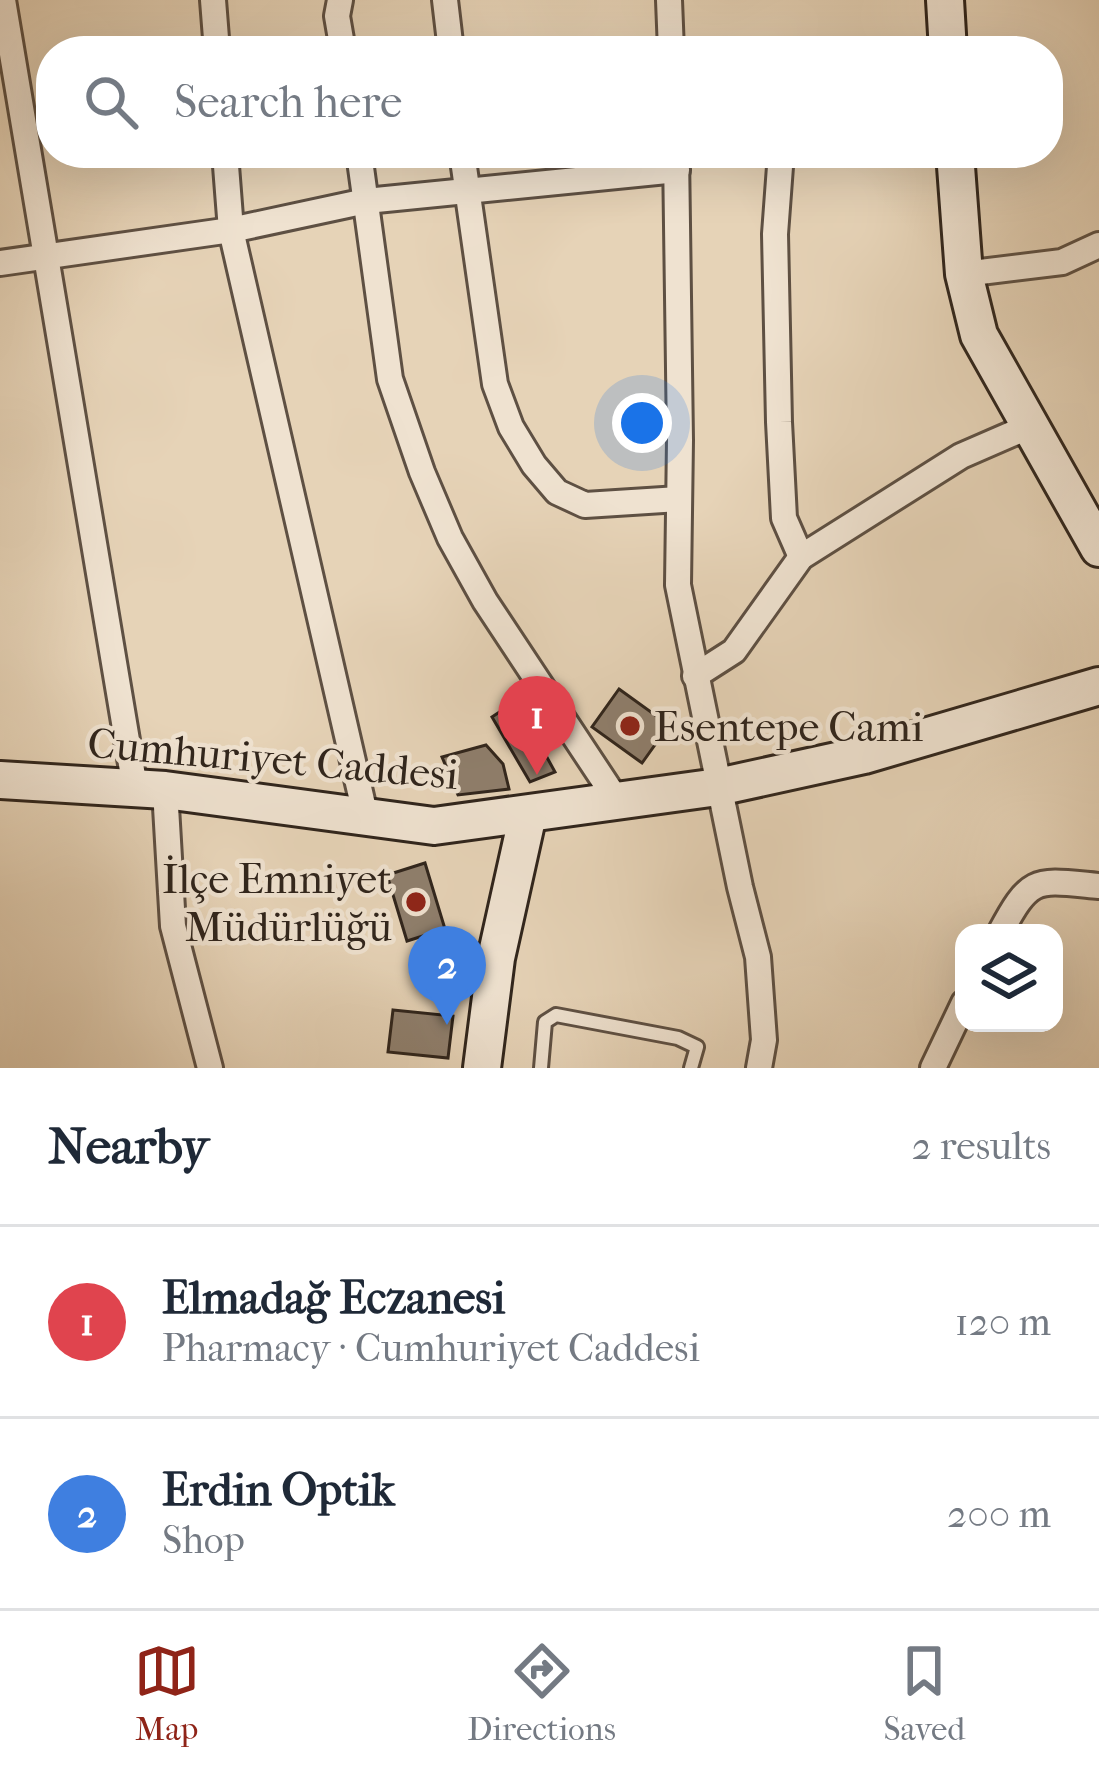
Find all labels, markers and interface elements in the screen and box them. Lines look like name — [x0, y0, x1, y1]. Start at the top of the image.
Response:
search box — [36, 36, 1063, 168]
icon: search — [78, 69, 144, 135]
text: Search here — [174, 76, 402, 129]
your location — [612, 393, 672, 453]
pin: 1 — [498, 676, 576, 775]
place label: Esentepe Cami — [654, 703, 923, 752]
marker: Esentepe Cami — [617, 713, 643, 739]
street label: Cumhuriyet Caddesi — [86, 719, 460, 800]
place label: İlçe Emniyet Müdürlüğü — [162, 855, 392, 952]
marker: İlçe Emniyet Müdürlüğü — [403, 889, 429, 915]
map controls — [955, 924, 1063, 1032]
button: layers — [955, 924, 1063, 1032]
pin: 2 — [408, 926, 486, 1025]
text: Nearby — [48, 1116, 209, 1176]
text: 2 results — [912, 1123, 1051, 1169]
text: Elmadağ Eczanesi — [162, 1272, 505, 1325]
text: 1 — [80, 1299, 94, 1345]
text: 120 m — [955, 1299, 1051, 1345]
text: Pharmacy · Cumhuriyet Caddesi — [162, 1325, 700, 1371]
text: Erdin Optik — [162, 1464, 395, 1517]
text: 2 — [77, 1491, 97, 1537]
text: 200 m — [947, 1491, 1051, 1537]
text: Shop — [162, 1517, 245, 1563]
tab: Map — [134, 1638, 200, 1749]
tab: Directions — [467, 1638, 616, 1749]
tab: Saved — [883, 1638, 965, 1749]

